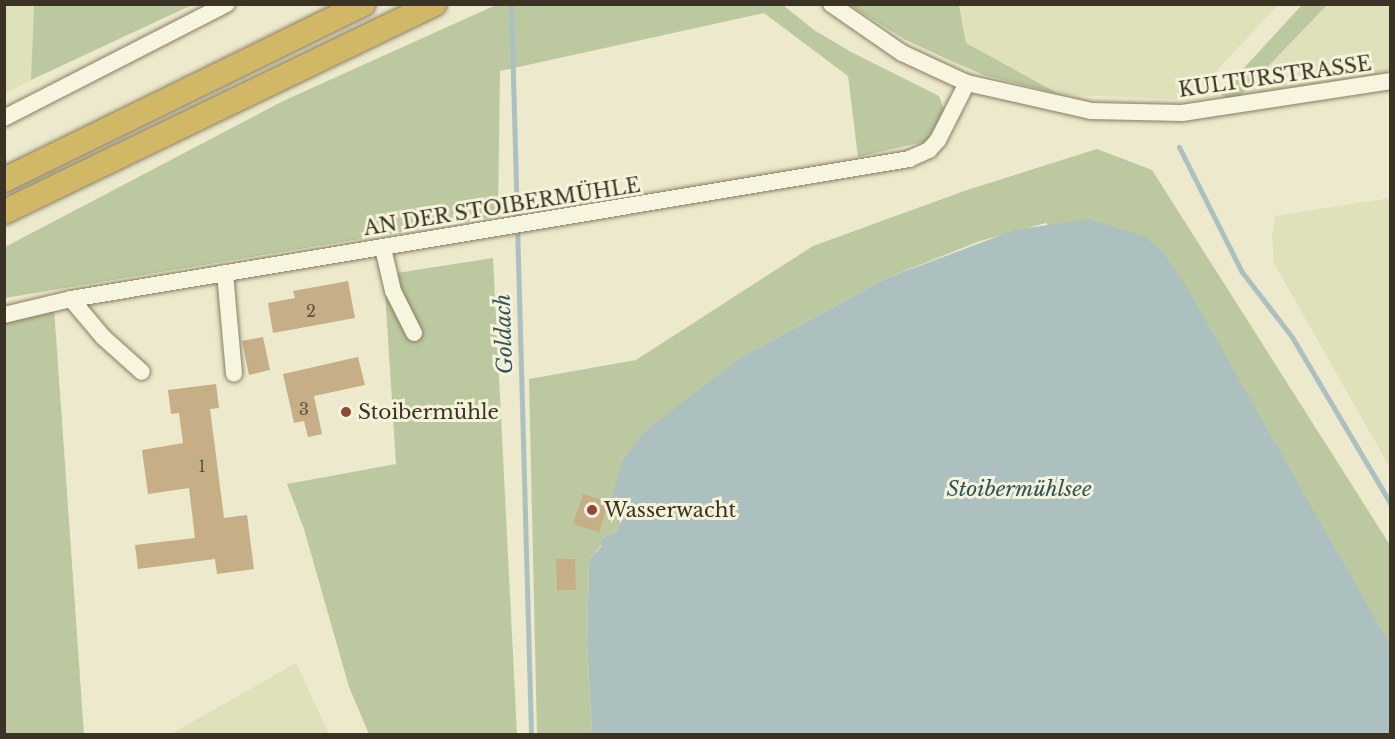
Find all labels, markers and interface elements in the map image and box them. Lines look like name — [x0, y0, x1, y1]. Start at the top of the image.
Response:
street label: KULTURSTRASSE — [1177, 52, 1373, 102]
street label: AN DER STOIBERMÜHLE — [362, 173, 642, 241]
water label: Goldach — [490, 293, 518, 375]
house number: 2 — [306, 301, 316, 321]
house number: 3 — [299, 399, 309, 419]
place label: Stoibermühle — [358, 400, 499, 424]
marker: Stoibermühle — [339, 405, 353, 419]
house number: 1 — [198, 456, 206, 476]
water label: Stoibermühlsee — [947, 476, 1091, 502]
place label: Wasserwacht — [604, 498, 736, 522]
marker: Wasserwacht — [585, 503, 599, 517]

